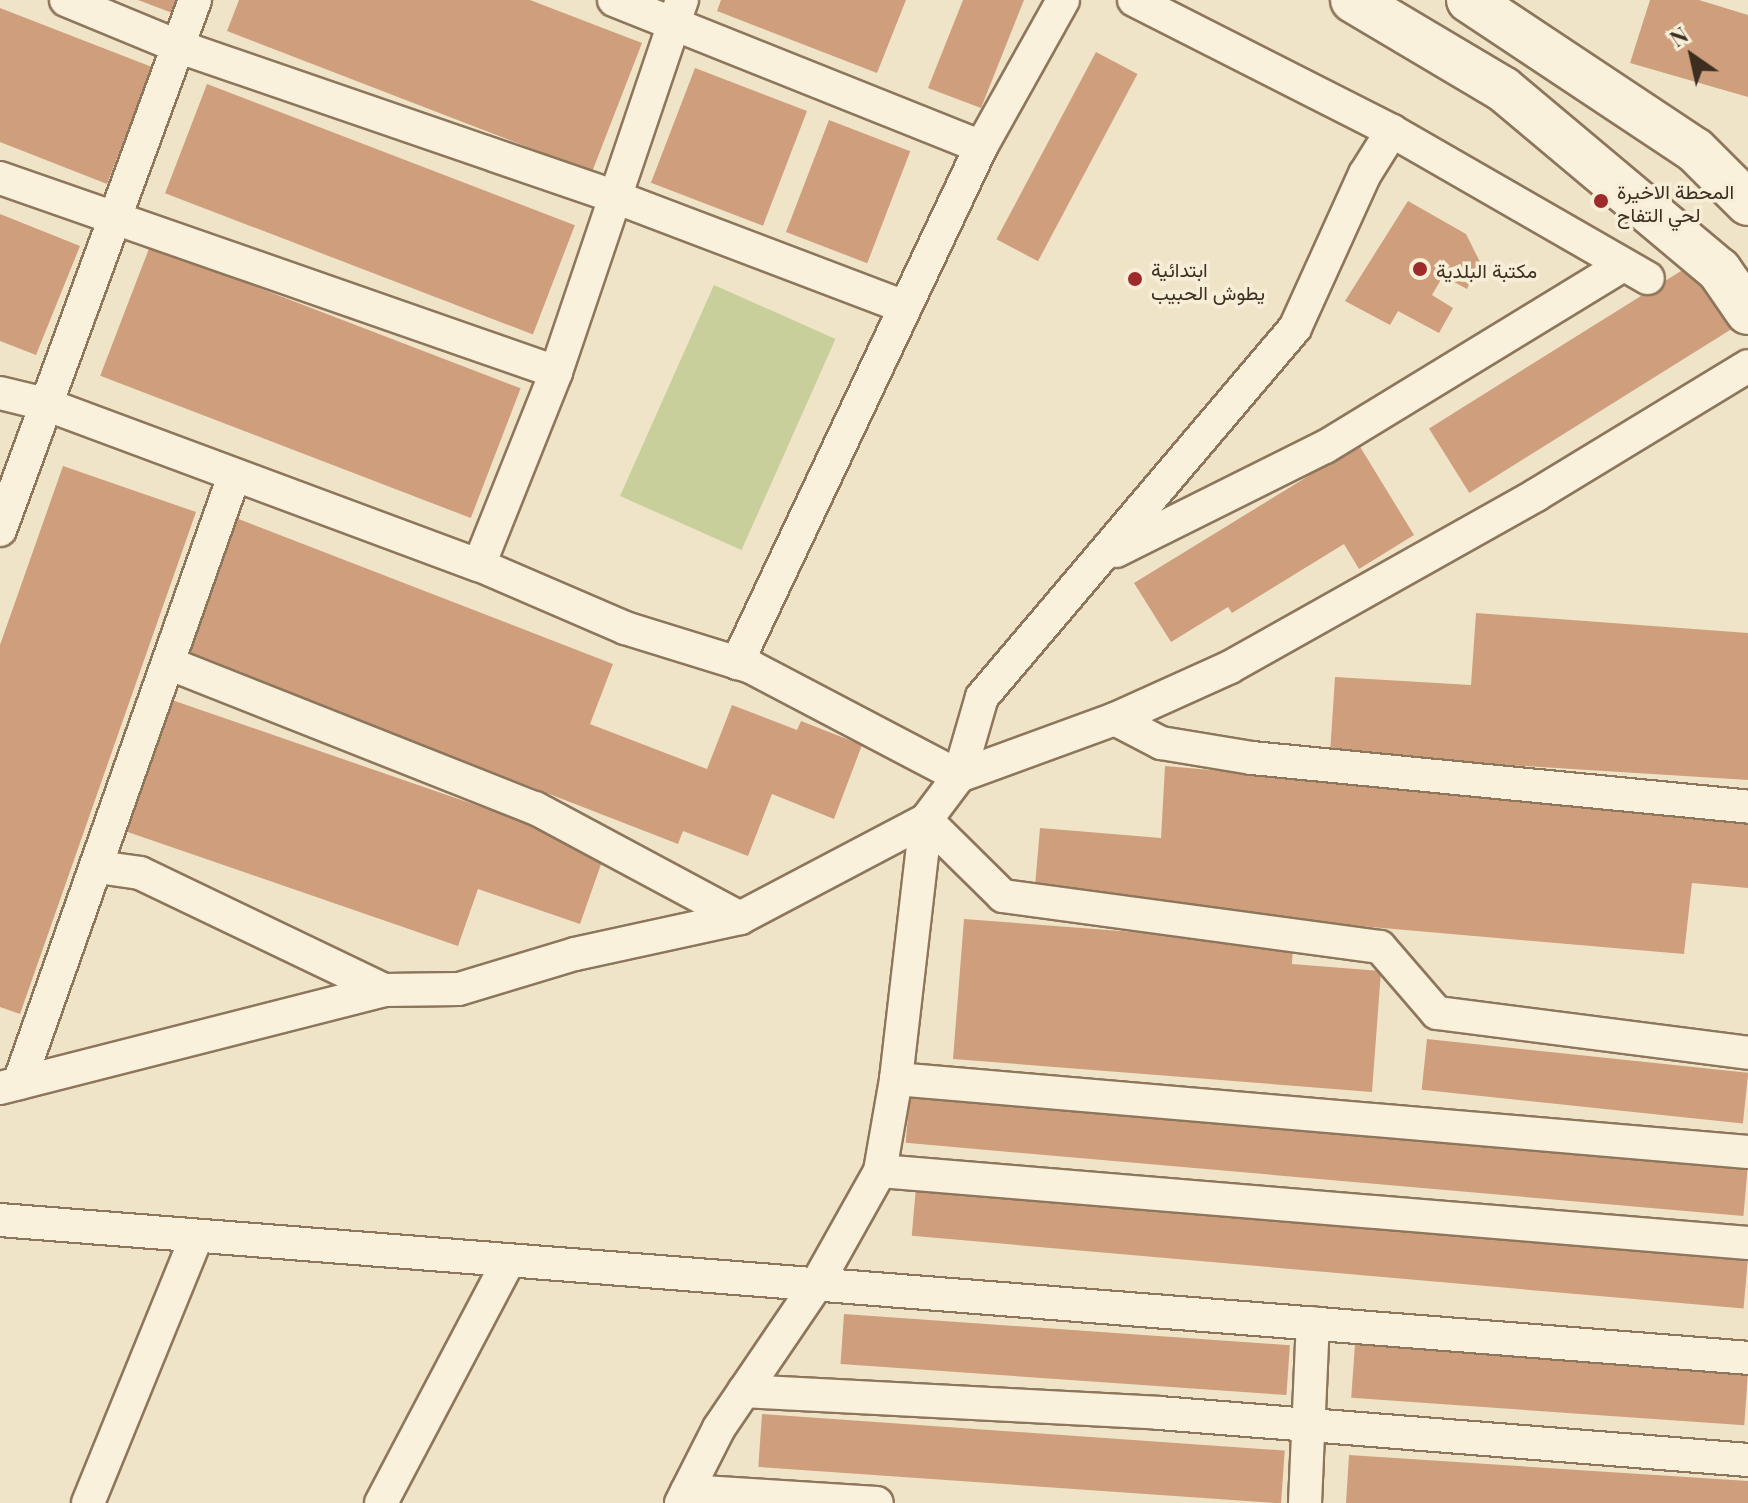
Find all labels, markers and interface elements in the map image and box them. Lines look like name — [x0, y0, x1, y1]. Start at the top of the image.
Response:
north arrow — [1652, 16, 1732, 96]
text: N — [1664, 19, 1694, 53]
place label: المحطة الاخيرة لحي التفاح — [1617, 178, 1734, 225]
marker: المحطة الاخيرة لحي التفاح — [1592, 192, 1610, 210]
place label: ابتدائية يطوش الحبيب — [1151, 256, 1265, 303]
place label: مكتبة البلدية — [1436, 257, 1537, 281]
marker: مكتبة البلدية — [1411, 260, 1429, 278]
marker: ابتدائية يطوش الحبيب — [1126, 270, 1144, 288]

